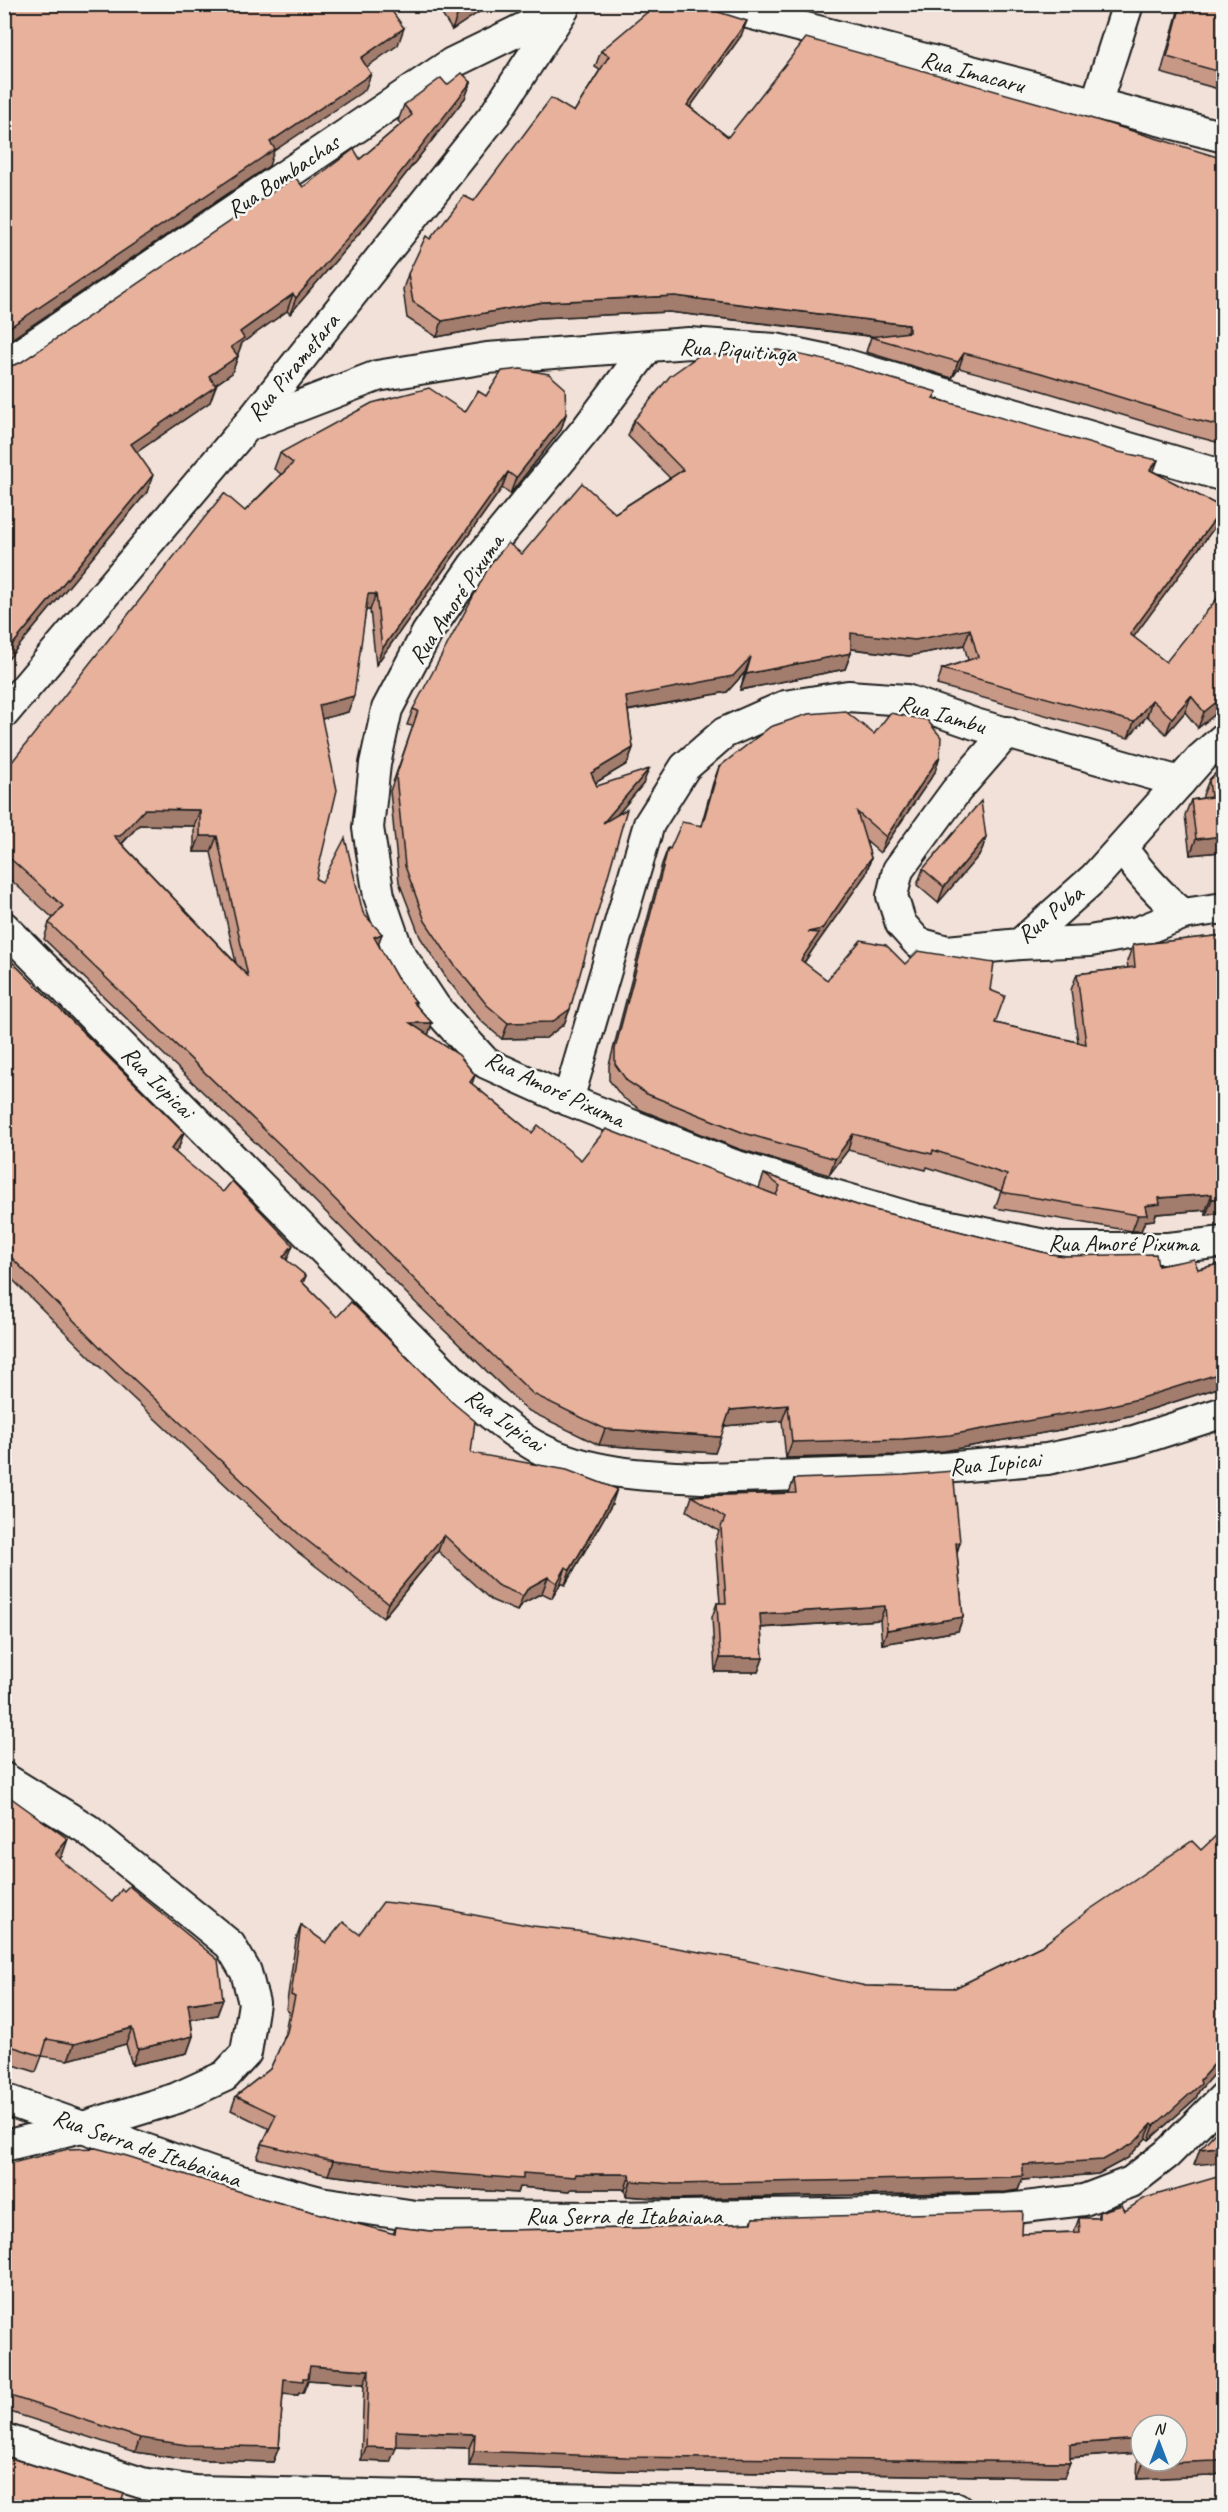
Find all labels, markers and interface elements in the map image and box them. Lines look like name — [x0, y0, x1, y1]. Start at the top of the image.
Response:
street label: Rua Imacaru — [918, 44, 1030, 101]
street label: Rua Bombachas — [221, 126, 347, 225]
street label: Rua Pirametara — [240, 306, 347, 427]
street label: Rua Piquitinga — [679, 331, 799, 369]
street label: Rua Amoré Pixuma — [402, 527, 512, 670]
street label: Rua Iambu — [895, 687, 991, 741]
street label: Rua Puba — [1011, 877, 1090, 950]
street label: Rua Iupicai — [115, 1039, 203, 1127]
street label: Rua Amoré Pixuma — [481, 1044, 631, 1135]
street label: Rua Amoré Pixuma — [1048, 1228, 1200, 1258]
street label: Rua Iupicai — [459, 1381, 553, 1461]
street label: Rua Iupicai — [948, 1444, 1045, 1482]
street label: Rua Serra de Itabaiana — [49, 2102, 246, 2195]
street label: Rua Serra de Itabaiana — [526, 2201, 724, 2231]
north arrow — [1129, 2413, 1189, 2473]
text: N — [1154, 2419, 1167, 2439]

